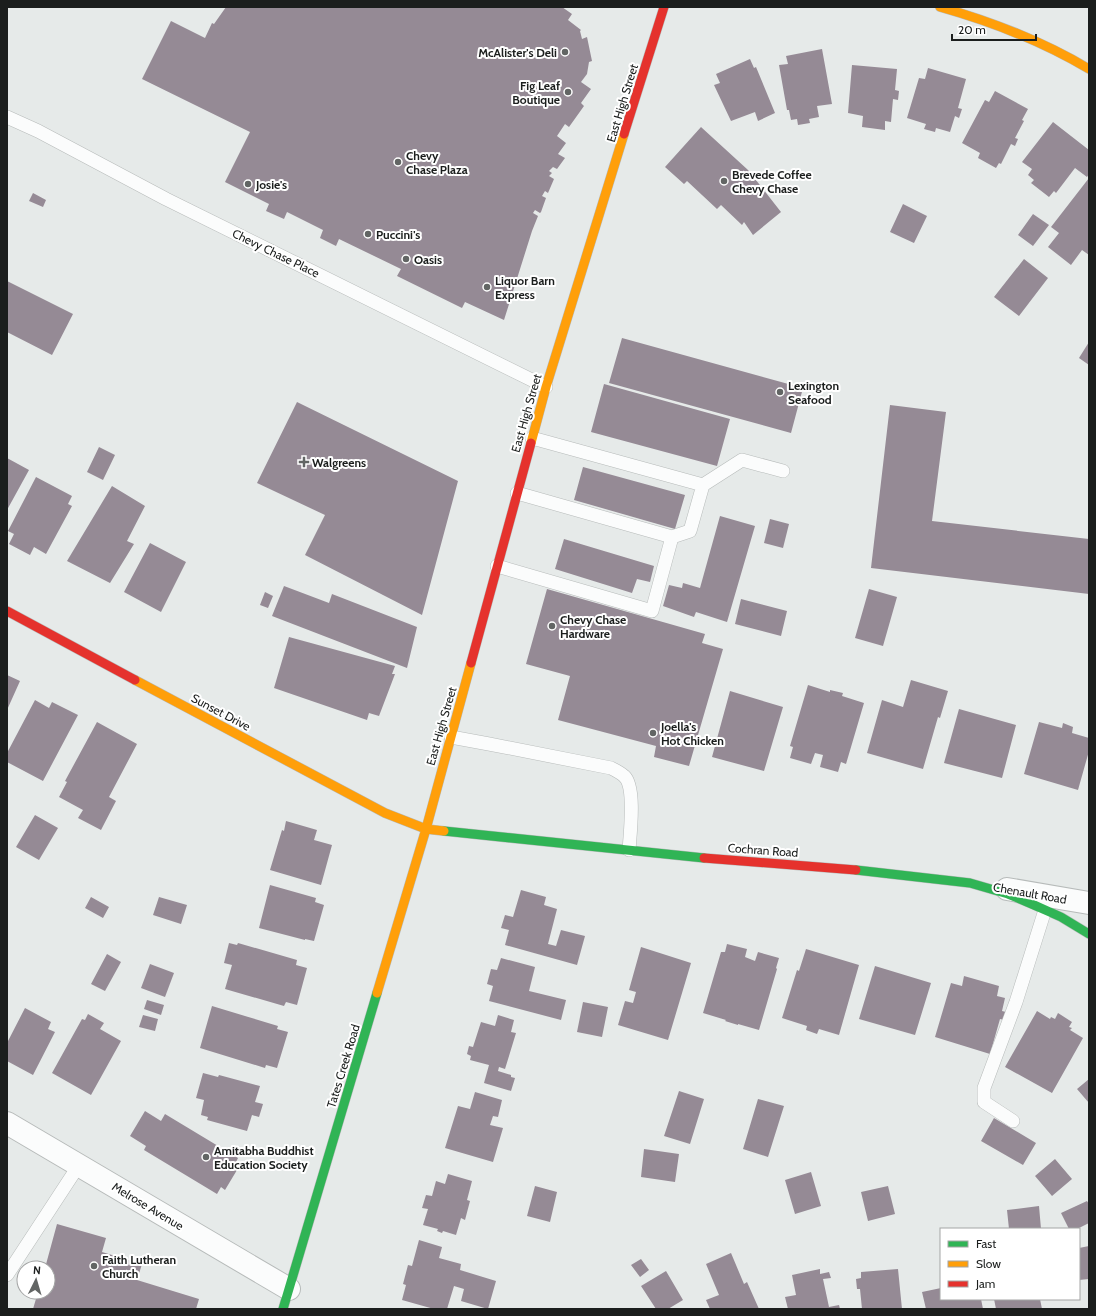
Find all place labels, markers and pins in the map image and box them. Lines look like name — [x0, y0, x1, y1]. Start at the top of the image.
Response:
place label: McAlister's Deli — [478, 45, 557, 60]
marker: McAlister's Deli — [560, 47, 570, 57]
place label: Fig Leaf Boutique — [512, 78, 560, 107]
marker: Fig Leaf Boutique — [563, 87, 573, 97]
place label: Chevy Chase Plaza — [406, 148, 468, 177]
marker: Chevy Chase Plaza — [393, 157, 403, 167]
place label: Brevede Coffee Chevy Chase — [732, 167, 812, 196]
marker: Brevede Coffee Chevy Chase — [719, 176, 729, 186]
place label: Josie's — [255, 177, 287, 192]
marker: Josie's — [243, 179, 253, 189]
place label: Puccini's — [376, 227, 420, 242]
marker: Puccini's — [363, 229, 373, 239]
place label: Oasis — [414, 252, 442, 267]
marker: Oasis — [401, 254, 411, 264]
place label: Liquor Barn Express — [495, 273, 555, 302]
marker: Liquor Barn Express — [482, 282, 492, 292]
place label: Lexington Seafood — [788, 378, 839, 407]
marker: Lexington Seafood — [775, 387, 785, 397]
place label: Walgreens — [312, 455, 366, 470]
marker: Walgreens — [299, 457, 309, 467]
place label: Chevy Chase Hardware — [560, 612, 626, 641]
marker: Chevy Chase Hardware — [547, 621, 557, 631]
place label: Joella's Hot Chicken — [660, 719, 724, 748]
marker: Joella's Hot Chicken — [648, 728, 658, 738]
place label: Amitabha Buddhist Education Society — [214, 1143, 314, 1172]
marker: Amitabha Buddhist Education Society — [201, 1152, 211, 1162]
place label: Faith Lutheran Church — [102, 1252, 176, 1281]
marker: Faith Lutheran Church — [89, 1261, 99, 1271]

